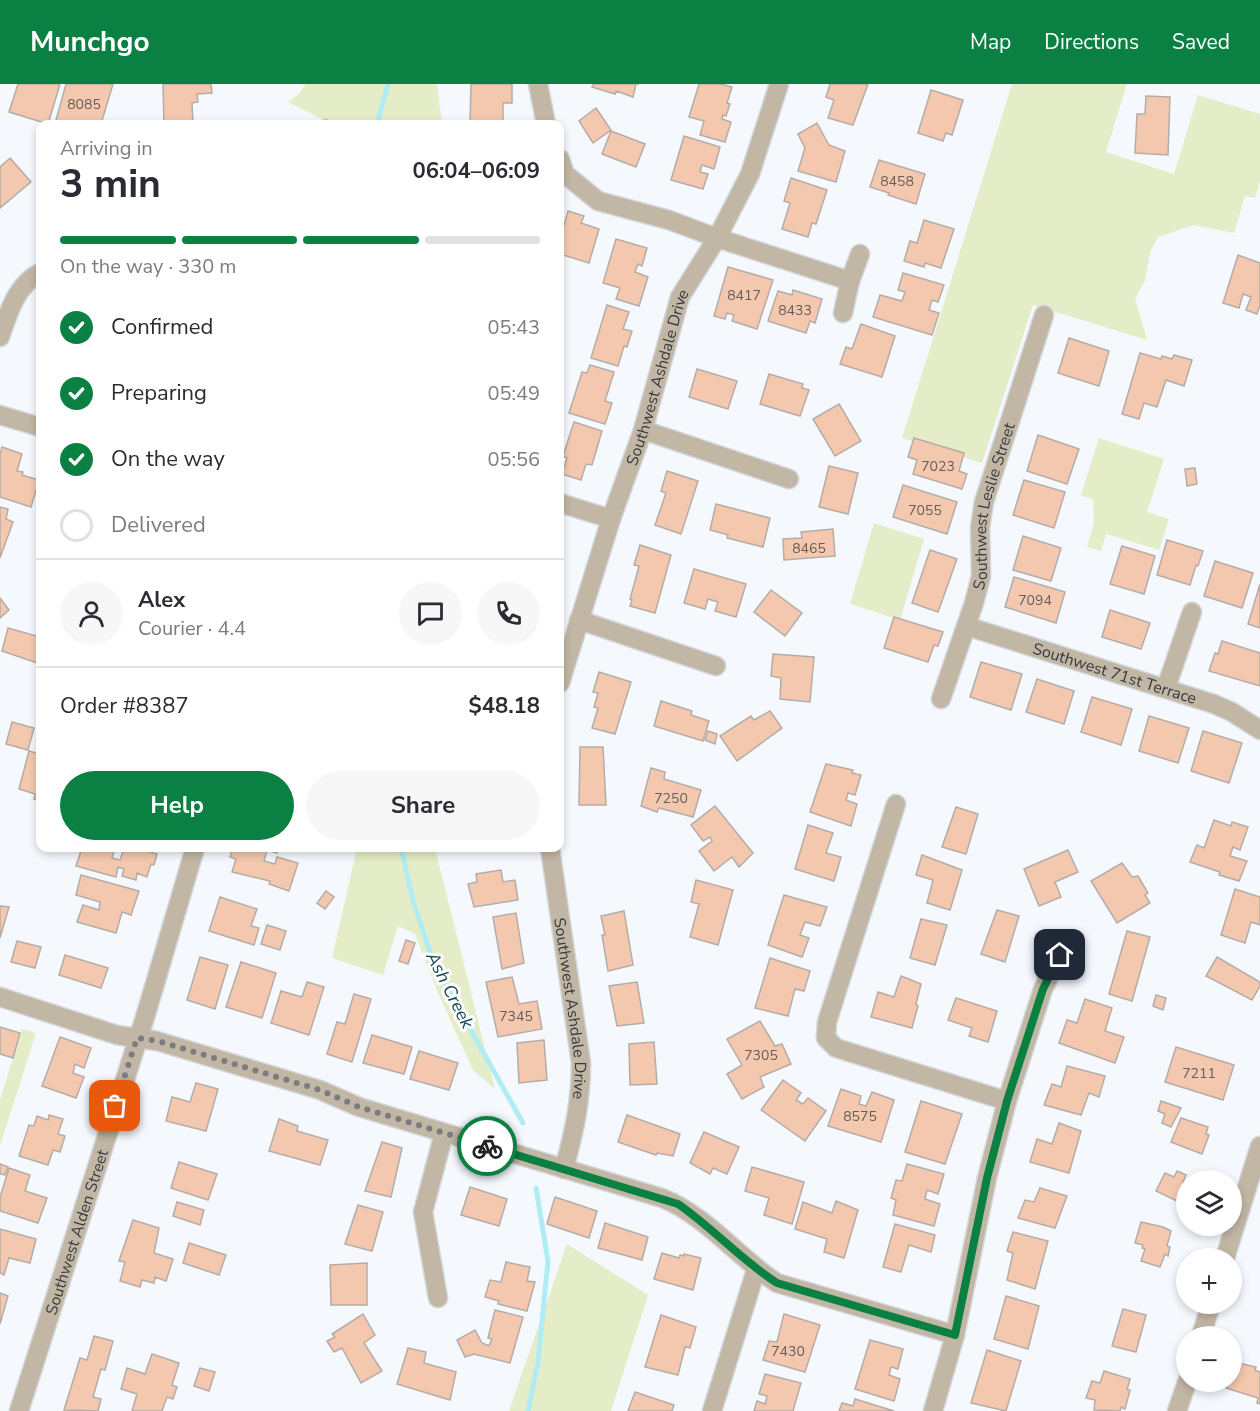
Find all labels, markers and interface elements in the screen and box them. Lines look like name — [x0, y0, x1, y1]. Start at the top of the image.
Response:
text: Munchgo — [30, 23, 150, 61]
text: Map — [970, 28, 1011, 56]
text: Directions — [1044, 28, 1139, 56]
text: Saved — [1172, 28, 1230, 56]
house number: 8085 — [67, 95, 101, 114]
text: Arriving in — [60, 135, 153, 162]
text: 06:04–06:09 — [412, 156, 540, 186]
text: 3 min — [60, 158, 161, 211]
house number: 8458 — [880, 172, 914, 191]
text: On the way · 330 m — [60, 253, 236, 280]
street label: Southwest Ashdale Drive — [621, 285, 694, 469]
house number: 8417 — [727, 286, 761, 305]
house number: 8433 — [778, 301, 812, 320]
icon: check — [60, 311, 93, 344]
text: Confirmed — [111, 312, 213, 342]
text: 05:43 — [487, 314, 540, 341]
icon: check — [60, 377, 93, 410]
text: Preparing — [111, 378, 207, 408]
text: 05:49 — [487, 380, 540, 407]
street label: Southwest Leslie Street — [968, 420, 1021, 593]
icon: check — [60, 443, 93, 476]
text: On the way — [111, 444, 225, 474]
text: 05:56 — [487, 446, 540, 473]
house number: 7023 — [921, 457, 955, 476]
house number: 7055 — [908, 501, 942, 520]
text: Delivered — [111, 510, 206, 540]
house number: 8465 — [792, 539, 826, 558]
button: person — [60, 582, 123, 645]
button: chat — [399, 582, 462, 645]
button: phone — [477, 582, 540, 645]
text: Alex — [138, 585, 185, 615]
house number: 7094 — [1018, 591, 1052, 610]
text: Courier · 4.4 — [138, 615, 246, 642]
street label: Southwest 71st Terrace — [1030, 638, 1199, 710]
text: Order #8387 — [60, 691, 189, 721]
text: $48.18 — [469, 691, 540, 721]
button: Help — [60, 771, 294, 840]
button: Share — [306, 771, 540, 840]
house number: 7250 — [654, 789, 688, 808]
street label: Southwest Ashdale Drive — [548, 916, 591, 1100]
pin — [1034, 929, 1085, 980]
icon: home — [1043, 938, 1076, 971]
water label: Ash Creek — [420, 947, 480, 1033]
house number: 7345 — [499, 1007, 533, 1026]
house number: 7305 — [744, 1046, 778, 1065]
house number: 7211 — [1182, 1064, 1216, 1083]
pin — [89, 1080, 140, 1131]
icon: bag — [98, 1089, 131, 1122]
house number: 8575 — [843, 1107, 877, 1126]
courier — [457, 1116, 517, 1176]
icon: bike — [471, 1130, 504, 1163]
street label: Southwest Alden Street — [40, 1146, 114, 1318]
map controls — [1176, 1170, 1242, 1392]
button: layers — [1176, 1170, 1242, 1236]
button: + — [1176, 1248, 1242, 1314]
button: − — [1176, 1326, 1242, 1392]
house number: 7430 — [771, 1342, 805, 1361]

